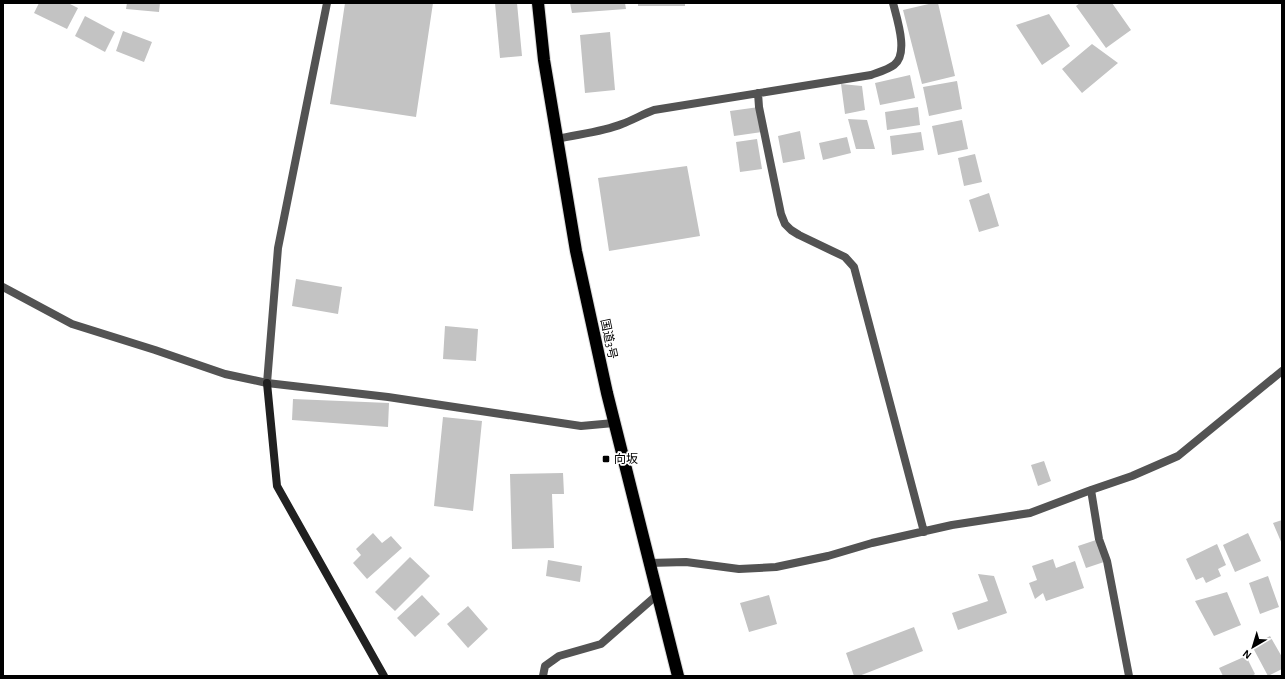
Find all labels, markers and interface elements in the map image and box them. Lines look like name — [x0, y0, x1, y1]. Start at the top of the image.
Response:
street label: 国道3号 — [599, 318, 620, 360]
place label: 向坂 — [614, 452, 638, 465]
marker: 向坂 — [601, 454, 611, 464]
north arrow — [1233, 627, 1273, 667]
text: N — [1241, 648, 1254, 661]

